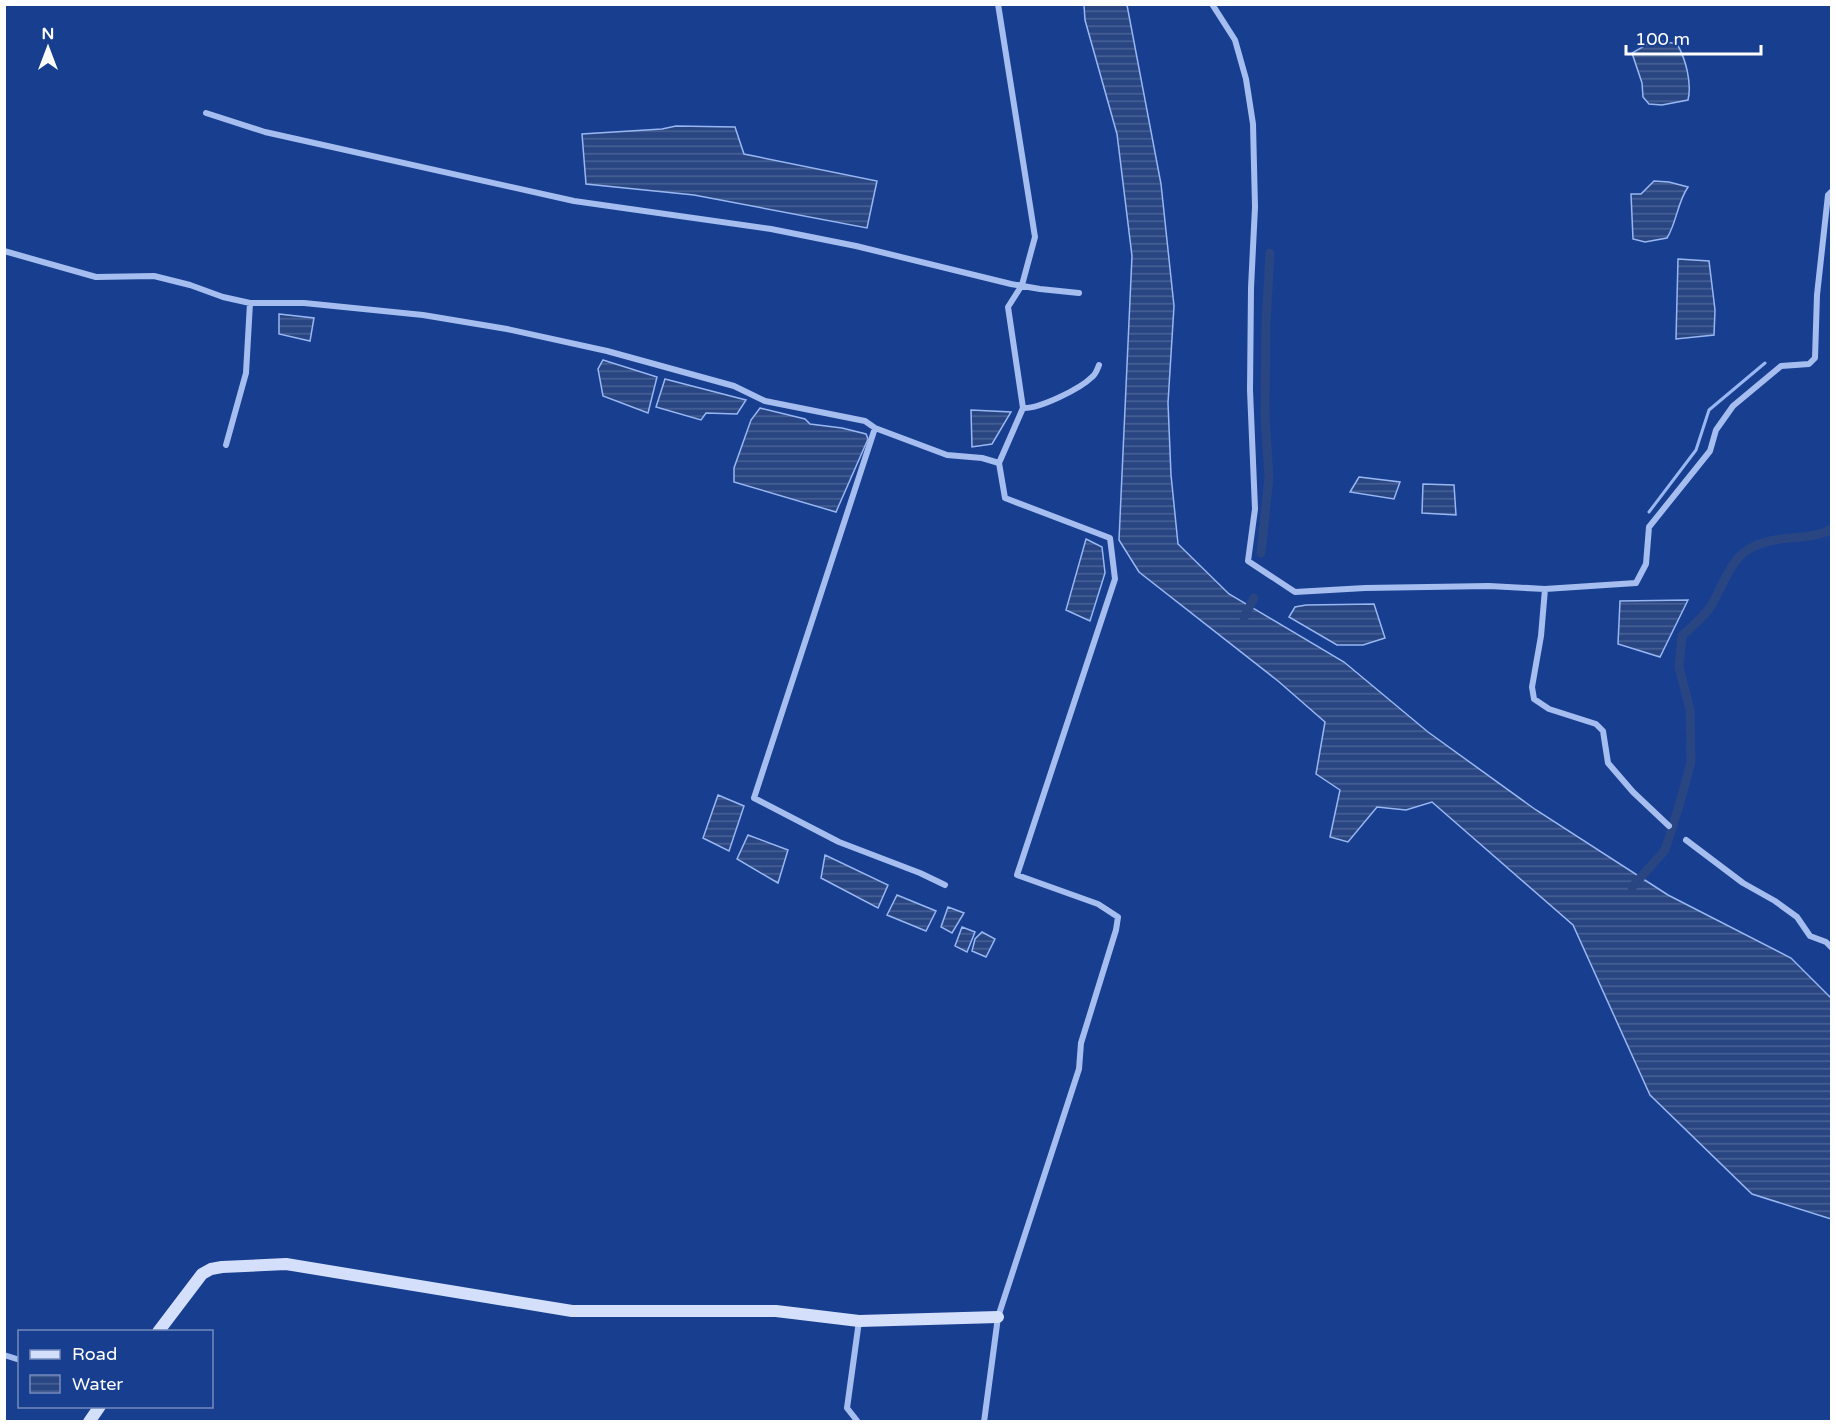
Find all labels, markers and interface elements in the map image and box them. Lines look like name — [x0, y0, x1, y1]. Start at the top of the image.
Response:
north arrow — [18, 18, 78, 78]
scale bar — [1626, 18, 1761, 56]
text: N — [42, 24, 54, 44]
text: 100 m — [1635, 28, 1690, 50]
legend — [18, 1330, 213, 1408]
text: Road — [72, 1343, 117, 1365]
text: Water — [72, 1373, 123, 1395]

